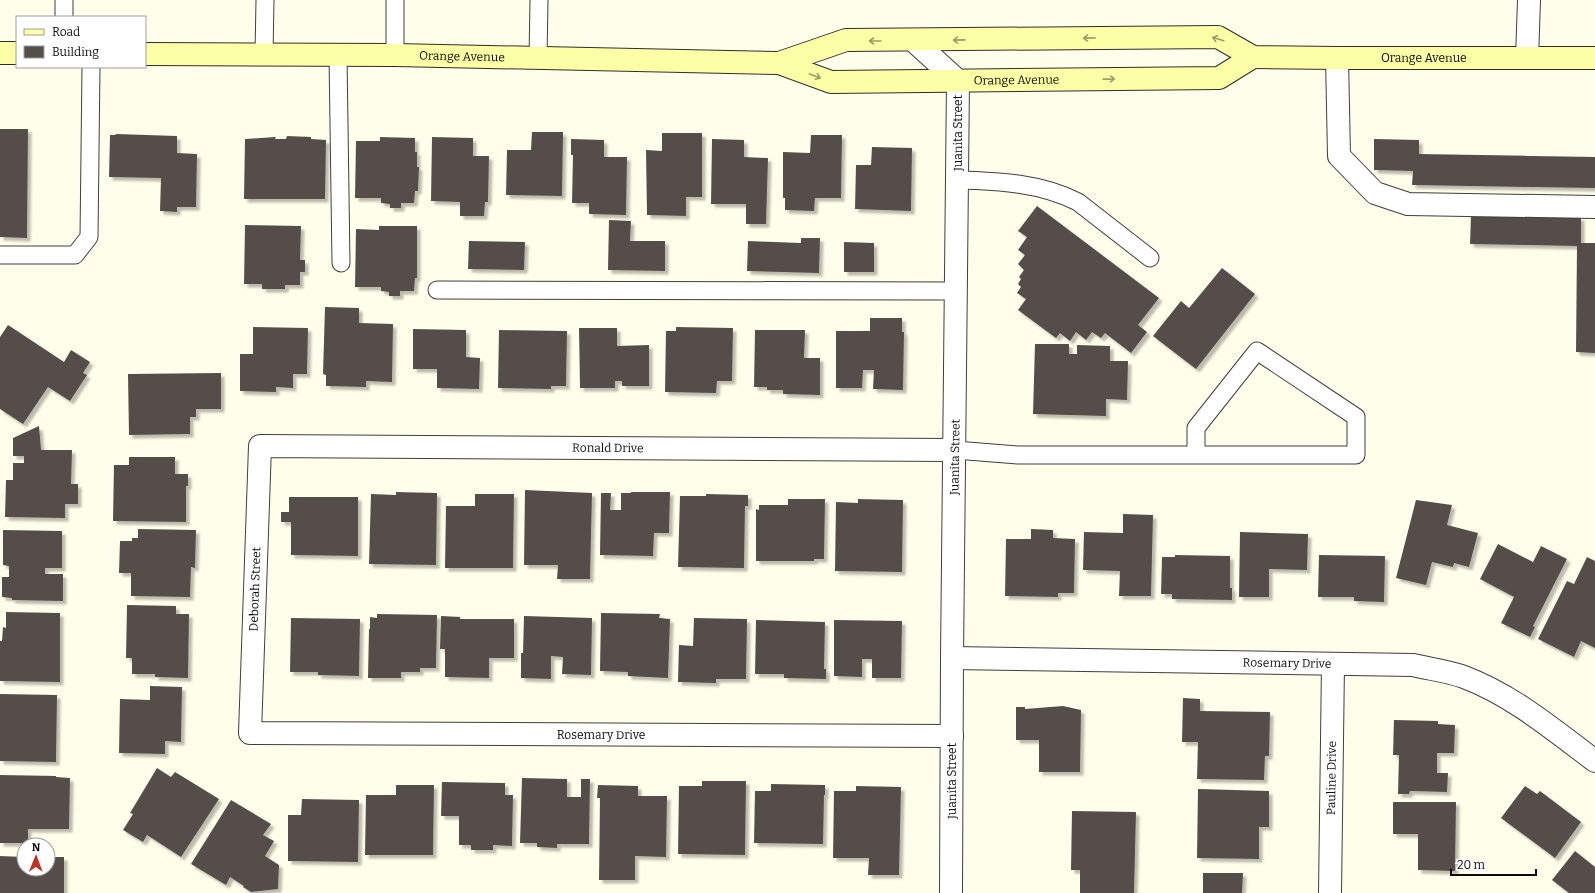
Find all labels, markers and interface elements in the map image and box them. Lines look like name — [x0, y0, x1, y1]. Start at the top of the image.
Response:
legend — [16, 16, 146, 68]
text: Road — [52, 25, 80, 39]
one-way arrow — [1083, 34, 1096, 42]
one-way arrow — [1212, 35, 1225, 42]
one-way arrow — [953, 36, 966, 44]
one-way arrow — [869, 37, 882, 45]
text: Building — [52, 45, 99, 59]
street label: Orange Avenue — [419, 49, 505, 64]
street label: Orange Avenue — [1381, 51, 1467, 65]
one-way arrow — [809, 73, 822, 80]
street label: Orange Avenue — [974, 73, 1059, 88]
one-way arrow — [1102, 75, 1115, 83]
street label: Juanita Street — [951, 94, 965, 172]
street label: Juanita Street — [947, 418, 963, 496]
street label: Ronald Drive — [572, 441, 644, 455]
street label: Deborah Street — [247, 546, 264, 631]
street label: Rosemary Drive — [1242, 655, 1331, 671]
street label: Rosemary Drive — [557, 728, 645, 742]
street label: Pauline Drive — [1324, 741, 1339, 815]
street label: Juanita Street — [945, 742, 959, 820]
north arrow — [16, 837, 56, 877]
text: N — [32, 841, 41, 854]
scale bar — [1451, 851, 1536, 877]
text: 20 m — [1457, 858, 1486, 872]

